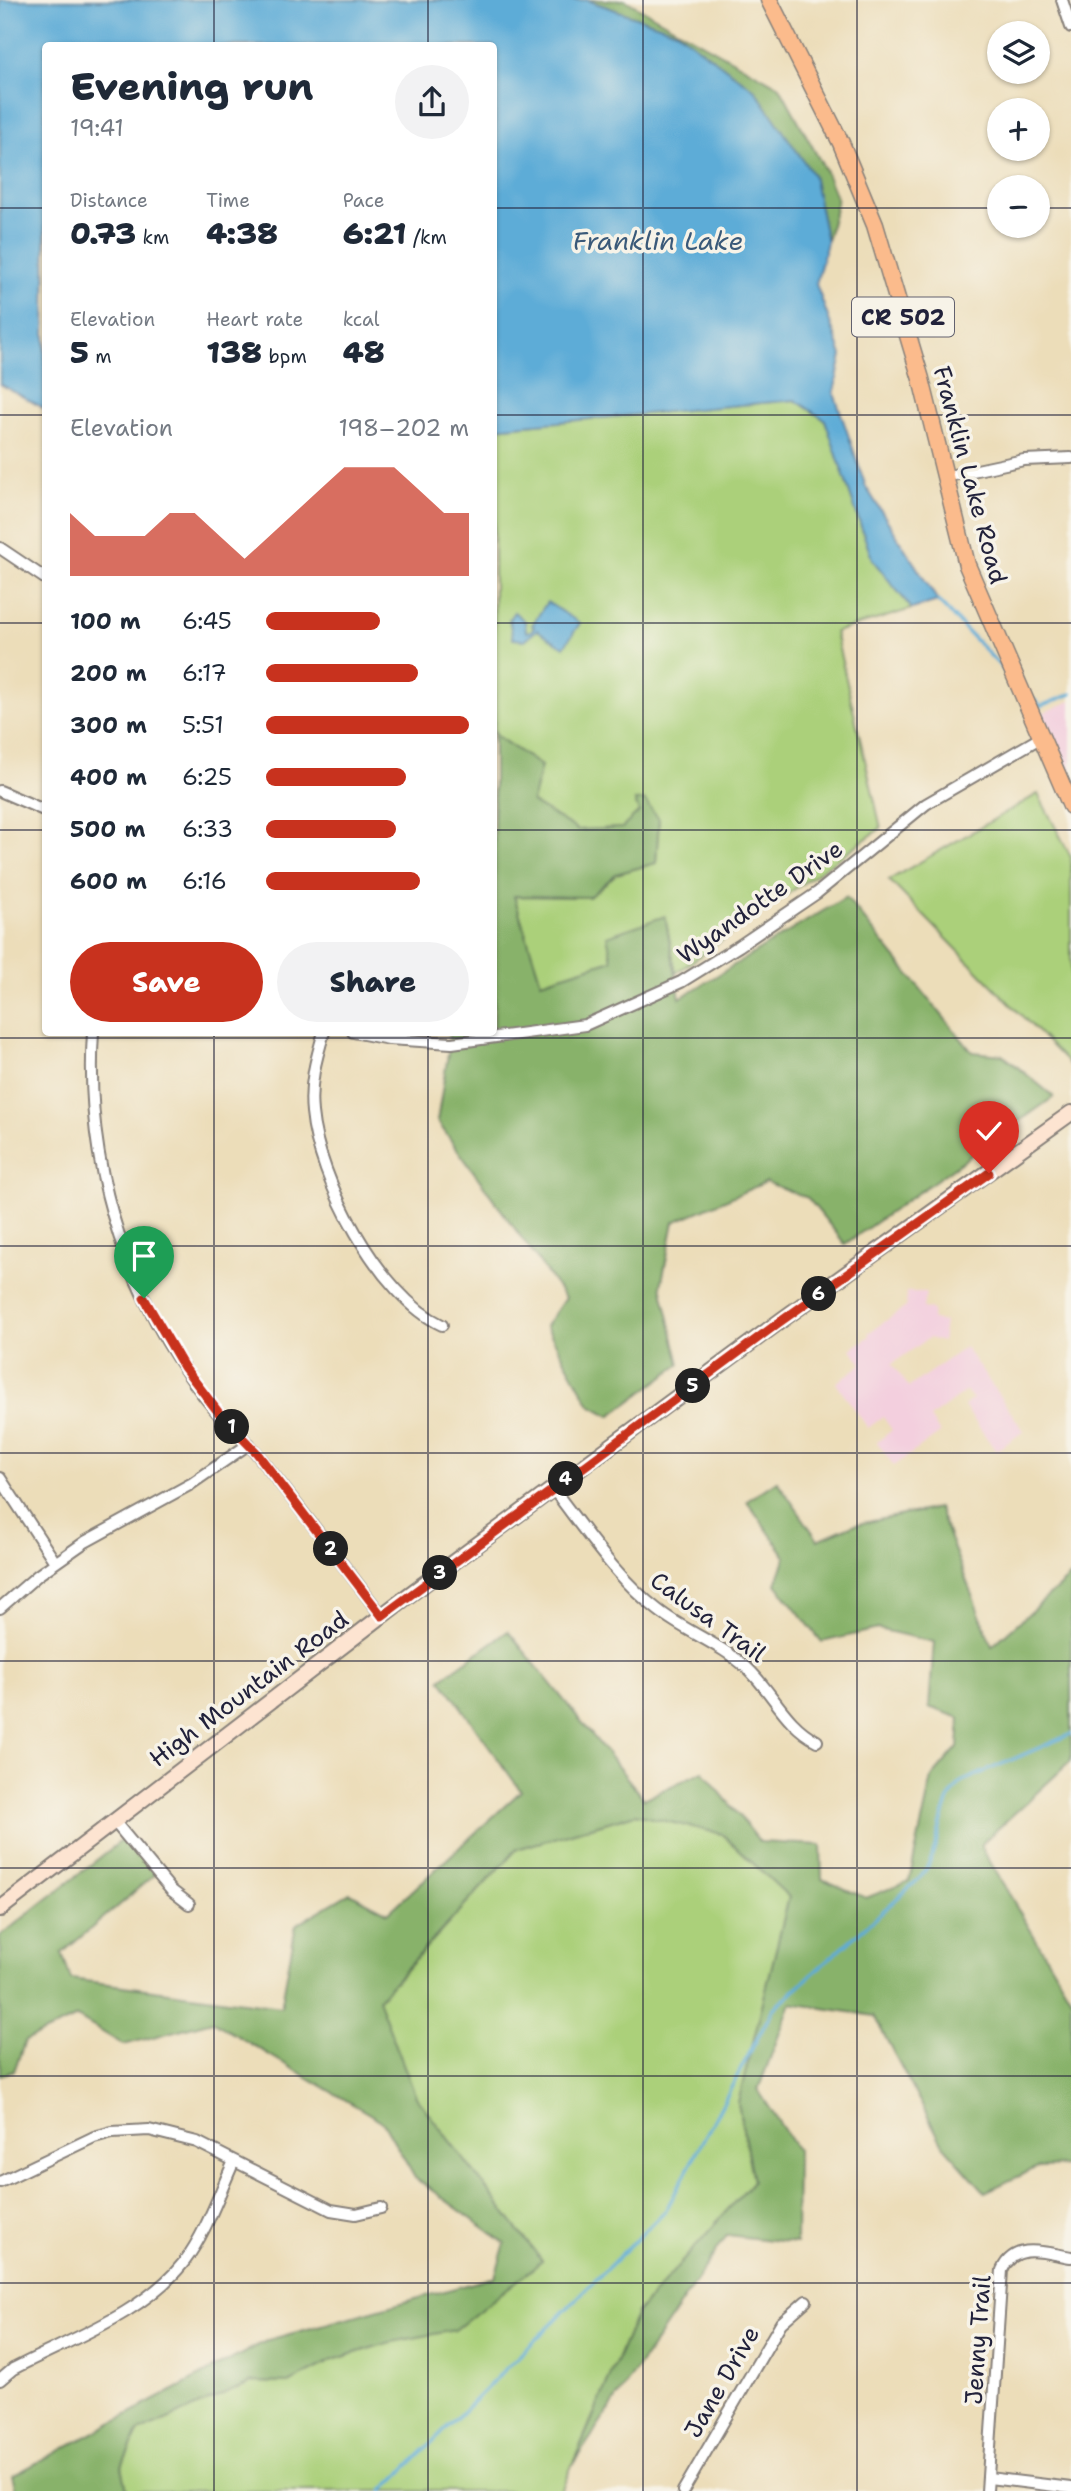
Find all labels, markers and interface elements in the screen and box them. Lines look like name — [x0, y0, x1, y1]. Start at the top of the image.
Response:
map controls — [987, 21, 1050, 238]
button: layers — [987, 21, 1050, 84]
text: Evening run — [70, 61, 313, 112]
button: share — [395, 65, 469, 139]
button: + — [987, 98, 1050, 161]
text: 19:41 — [70, 113, 124, 143]
button: − — [987, 175, 1050, 238]
text: Distance — [70, 188, 148, 213]
text: Time — [206, 188, 250, 213]
text: Pace — [343, 188, 384, 213]
text: 0.73 — [70, 213, 136, 254]
text: 4:38 — [206, 213, 278, 254]
text: 6:21 — [343, 213, 407, 254]
water label: Franklin Lake — [573, 223, 743, 258]
text: km — [136, 225, 169, 250]
text: /km — [407, 225, 447, 250]
road number: CR 502 — [852, 298, 954, 336]
text: Elevation — [70, 307, 155, 332]
text: Heart rate — [206, 307, 303, 332]
text: kcal — [343, 307, 380, 332]
text: 5 — [70, 332, 89, 373]
text: 138 — [206, 332, 262, 373]
text: 48 — [343, 332, 385, 373]
text: m — [89, 344, 112, 369]
text: bpm — [262, 344, 307, 369]
street label: Franklin Lake Road — [926, 363, 1014, 587]
text: Elevation — [70, 413, 173, 443]
text: 198–202 m — [339, 413, 469, 443]
text: 100 m — [70, 606, 141, 636]
text: 6:45 — [182, 606, 232, 636]
text: 200 m — [70, 658, 147, 688]
text: 6:17 — [182, 658, 227, 688]
text: 300 m — [70, 710, 147, 740]
text: 5:51 — [182, 710, 224, 740]
text: 400 m — [70, 762, 147, 792]
text: 6:25 — [182, 762, 232, 792]
text: 500 m — [70, 814, 145, 844]
text: 6:33 — [182, 814, 233, 844]
street label: Wyandotte Drive — [671, 833, 849, 971]
text: 600 m — [70, 866, 147, 896]
text: 6:16 — [182, 866, 227, 896]
button: Save — [70, 942, 263, 1022]
button: Share — [277, 942, 469, 1022]
pin — [959, 1101, 1019, 1173]
icon: check — [970, 1112, 1008, 1150]
pin — [114, 1226, 174, 1298]
icon: arrive — [125, 1237, 163, 1275]
pin: 6 — [802, 1276, 836, 1312]
text: 6 — [812, 1281, 825, 1306]
pin: 5 — [676, 1368, 710, 1404]
text: 5 — [687, 1373, 698, 1398]
pin: 1 — [215, 1410, 250, 1444]
text: 1 — [227, 1414, 236, 1439]
pin: 4 — [548, 1462, 584, 1496]
text: 4 — [559, 1466, 572, 1491]
pin: 2 — [314, 1532, 348, 1566]
text: 2 — [324, 1536, 337, 1561]
pin: 3 — [422, 1556, 458, 1590]
text: 3 — [433, 1560, 446, 1585]
street label: Calusa Trail — [644, 1564, 773, 1670]
street label: High Mountain Road — [143, 1604, 355, 1774]
street label: Jenny Trail — [958, 2273, 999, 2406]
street label: Jane Drive — [677, 2320, 767, 2444]

